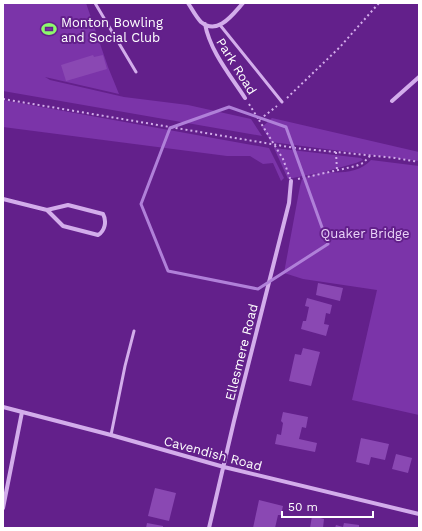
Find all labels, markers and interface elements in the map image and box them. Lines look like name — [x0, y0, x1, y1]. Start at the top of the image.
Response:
place label: Monton Bowling and Social Club — [61, 15, 163, 45]
sports icon: Monton Bowling and Social Club — [40, 20, 58, 38]
street label: Park Road — [213, 35, 260, 97]
park label: Quaker Bridge — [321, 226, 410, 241]
street label: Ellesmere Road — [222, 302, 261, 402]
street label: Cavendish Road — [162, 433, 264, 474]
scale bar — [282, 493, 373, 519]
text: 50 m — [288, 500, 318, 514]

